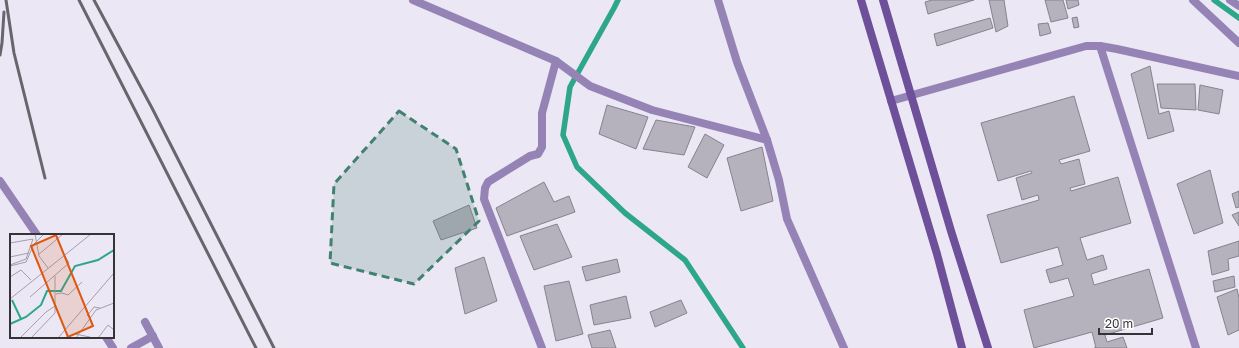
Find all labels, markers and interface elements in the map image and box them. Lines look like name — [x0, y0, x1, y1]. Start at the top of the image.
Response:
inset map — [10, 234, 114, 338]
scale bar — [1099, 310, 1152, 336]
text: 20 m — [1105, 316, 1133, 331]

